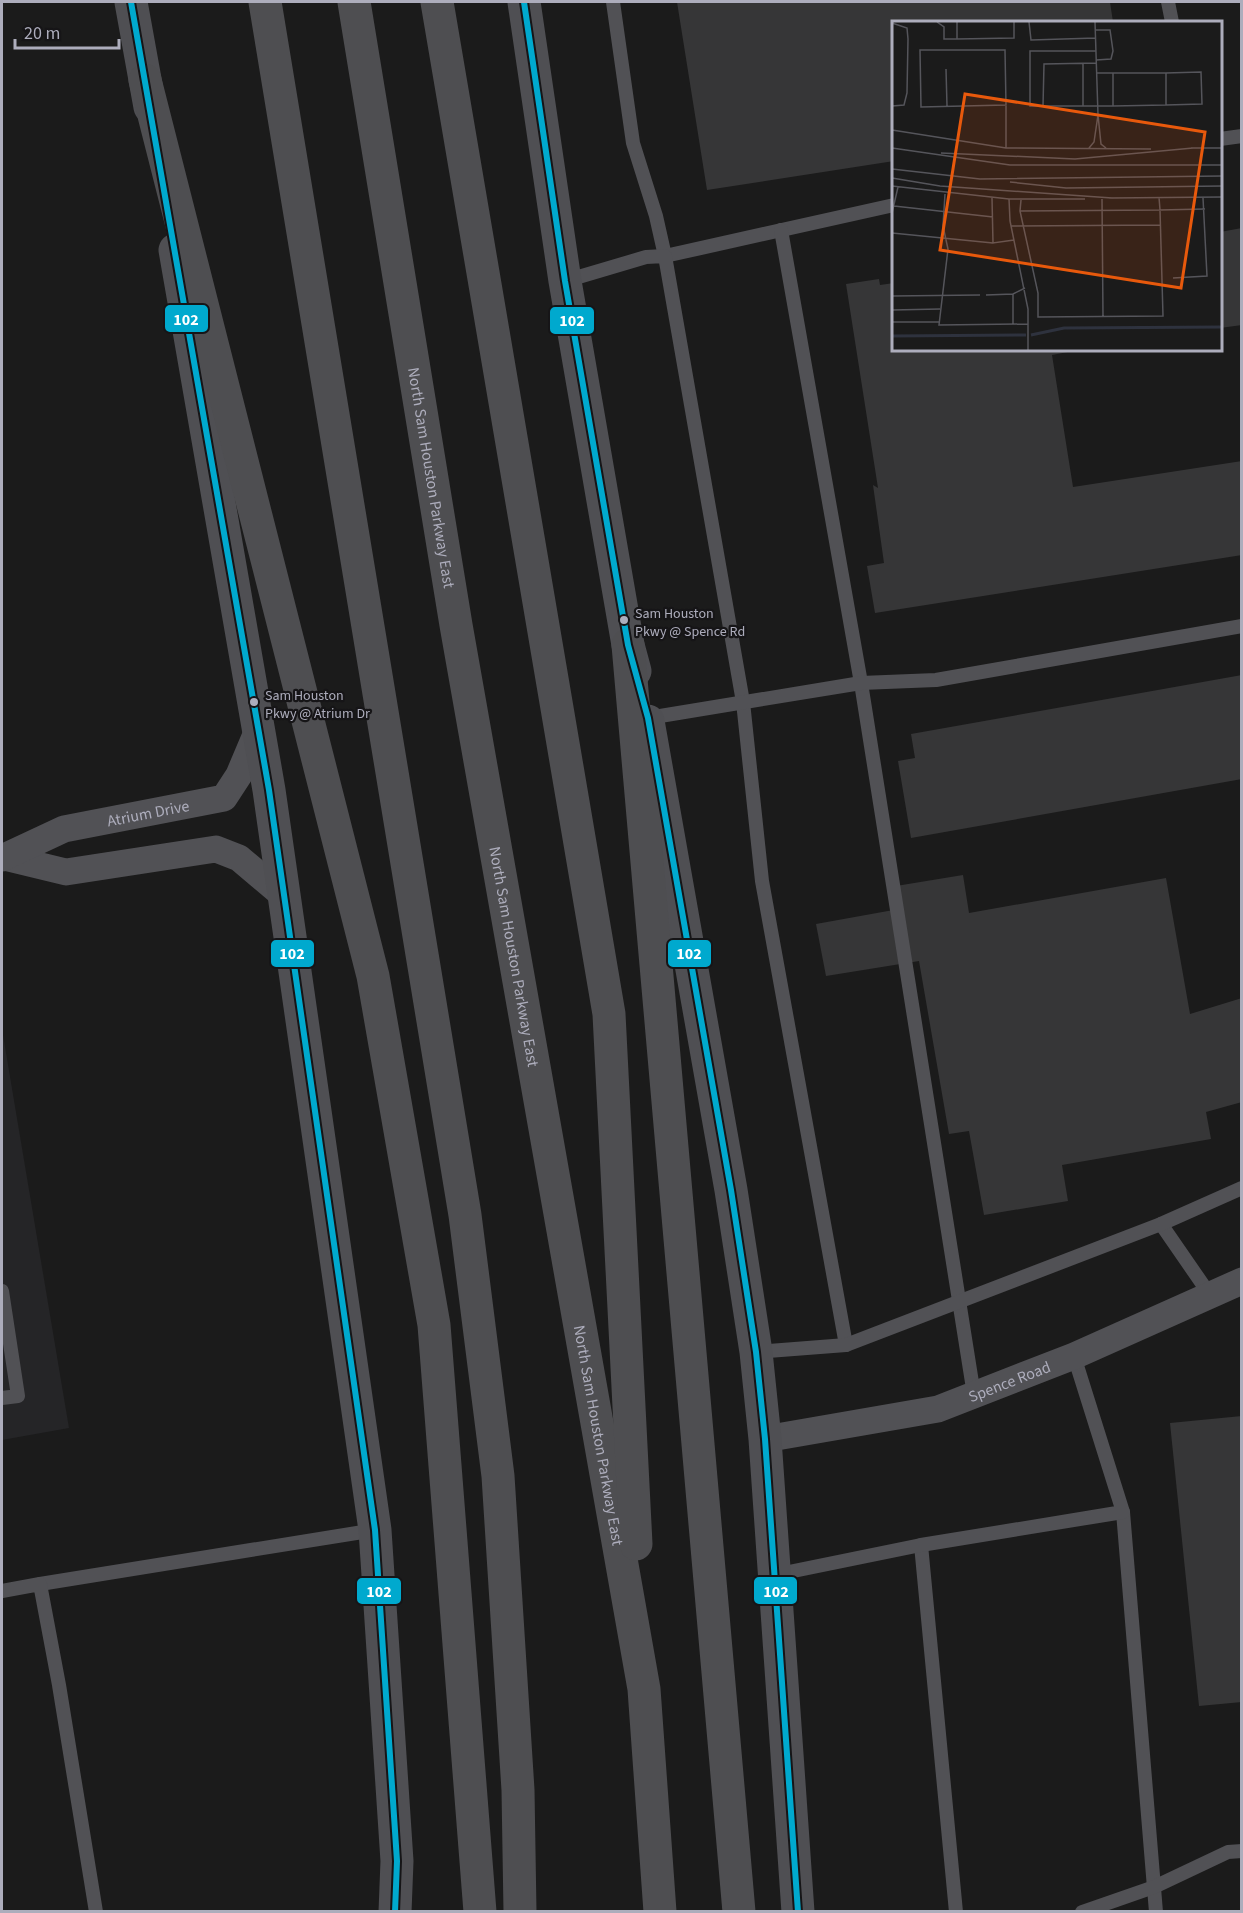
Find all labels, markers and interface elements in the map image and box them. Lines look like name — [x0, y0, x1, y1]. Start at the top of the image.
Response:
scale bar — [15, 12, 118, 50]
text: 20 m — [24, 21, 60, 46]
inset map — [892, 21, 1222, 351]
line badge: 102 — [164, 304, 209, 333]
line badge: 102 — [549, 306, 595, 335]
text: 102 — [173, 309, 199, 331]
text: 102 — [559, 310, 585, 332]
street label: North Sam Houston Parkway East — [402, 366, 460, 590]
place label: Sam Houston Pkwy @ Spence Rd — [635, 604, 745, 642]
marker: Sam Houston Pkwy @ Spence Rd — [618, 614, 630, 626]
place label: Sam Houston Pkwy @ Atrium Dr — [265, 686, 370, 724]
marker: Sam Houston Pkwy @ Atrium Dr — [248, 696, 260, 708]
street label: Atrium Drive — [105, 795, 191, 832]
street label: North Sam Houston Parkway East — [483, 845, 544, 1069]
line badge: 102 — [270, 939, 315, 968]
line badge: 102 — [667, 939, 712, 968]
text: 102 — [279, 943, 305, 965]
text: 102 — [676, 943, 702, 965]
street label: North Sam Houston Parkway East — [568, 1323, 629, 1548]
street label: Spence Road — [965, 1356, 1054, 1408]
line badge: 102 — [753, 1576, 798, 1605]
line badge: 102 — [356, 1577, 402, 1605]
text: 102 — [366, 1581, 392, 1603]
text: 102 — [763, 1581, 789, 1603]

